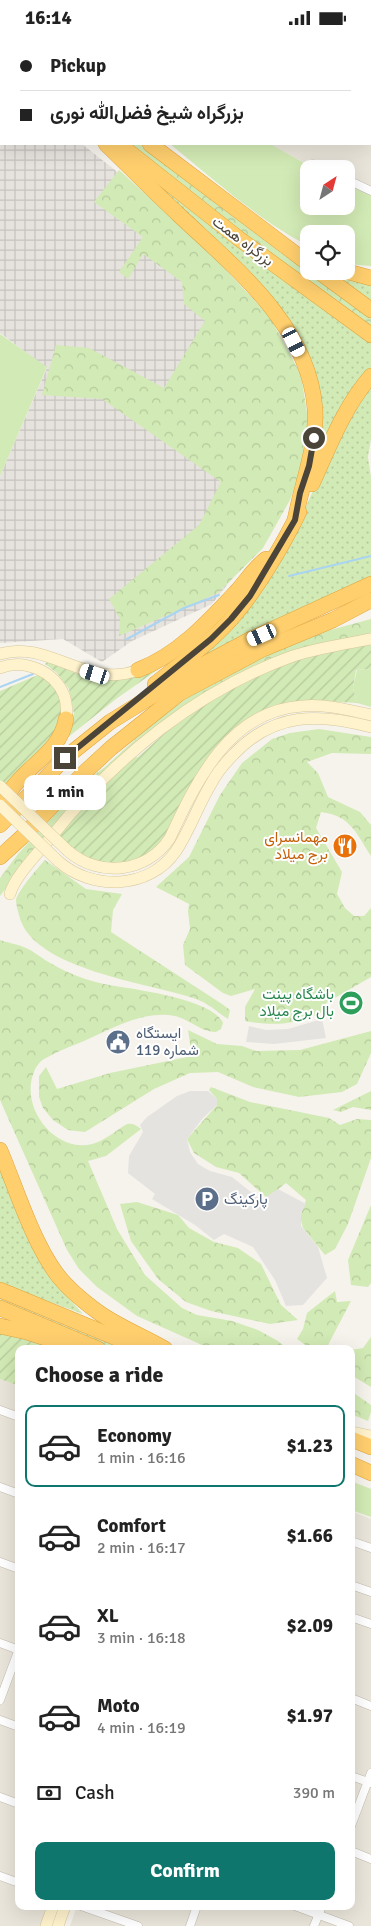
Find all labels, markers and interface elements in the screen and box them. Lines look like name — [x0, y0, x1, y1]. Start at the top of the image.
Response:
text: 16:14 — [25, 6, 72, 30]
text: Pickup — [50, 54, 106, 78]
text: بزرگراه شیخ فضل‌الله نوری — [50, 101, 244, 125]
north arrow — [300, 160, 355, 215]
map controls — [300, 160, 355, 280]
street label: بزرگراه همت — [209, 212, 277, 270]
button: locate — [300, 225, 355, 280]
car — [280, 325, 307, 359]
route start — [303, 427, 325, 449]
car — [245, 622, 278, 648]
car — [78, 662, 111, 686]
route end — [54, 747, 76, 769]
callout: 1 min — [24, 775, 106, 811]
text: 1 min — [46, 782, 84, 802]
place label: مهمانسرای برج میلاد — [264, 828, 328, 865]
restaurant icon: مهمانسرای برج میلاد — [332, 833, 358, 859]
place label: باشگاه پینت بال برج میلاد — [260, 985, 334, 1022]
sports icon: باشگاه پینت بال برج میلاد — [338, 990, 364, 1016]
place label: ایستگاه شماره 119 — [136, 1024, 199, 1059]
public building icon: ایستگاه شماره 119 — [105, 1029, 131, 1055]
parking icon: پارکینگ — [194, 1186, 220, 1212]
place label: پارکینگ — [224, 1190, 268, 1209]
text: Choose a ride — [35, 1361, 163, 1388]
icon: car — [37, 1424, 82, 1469]
text: Economy — [97, 1424, 171, 1448]
text: $1.23 — [287, 1434, 333, 1458]
text: 1 min · 16:16 — [97, 1448, 186, 1468]
icon: car — [37, 1514, 82, 1559]
text: Comfort — [97, 1514, 166, 1538]
text: $1.66 — [287, 1524, 333, 1548]
text: 2 min · 16:17 — [97, 1538, 186, 1558]
icon: car — [37, 1604, 82, 1649]
text: XL — [97, 1604, 119, 1628]
text: $2.09 — [287, 1614, 333, 1638]
text: 3 min · 16:18 — [97, 1628, 186, 1648]
icon: car — [37, 1694, 82, 1739]
text: Moto — [97, 1694, 140, 1718]
text: $1.97 — [287, 1704, 333, 1728]
text: 4 min · 16:19 — [97, 1718, 186, 1738]
icon: cash — [35, 1779, 63, 1807]
text: Cash — [75, 1781, 115, 1805]
text: 390 m — [293, 1783, 335, 1803]
button: Confirm — [35, 1842, 335, 1900]

